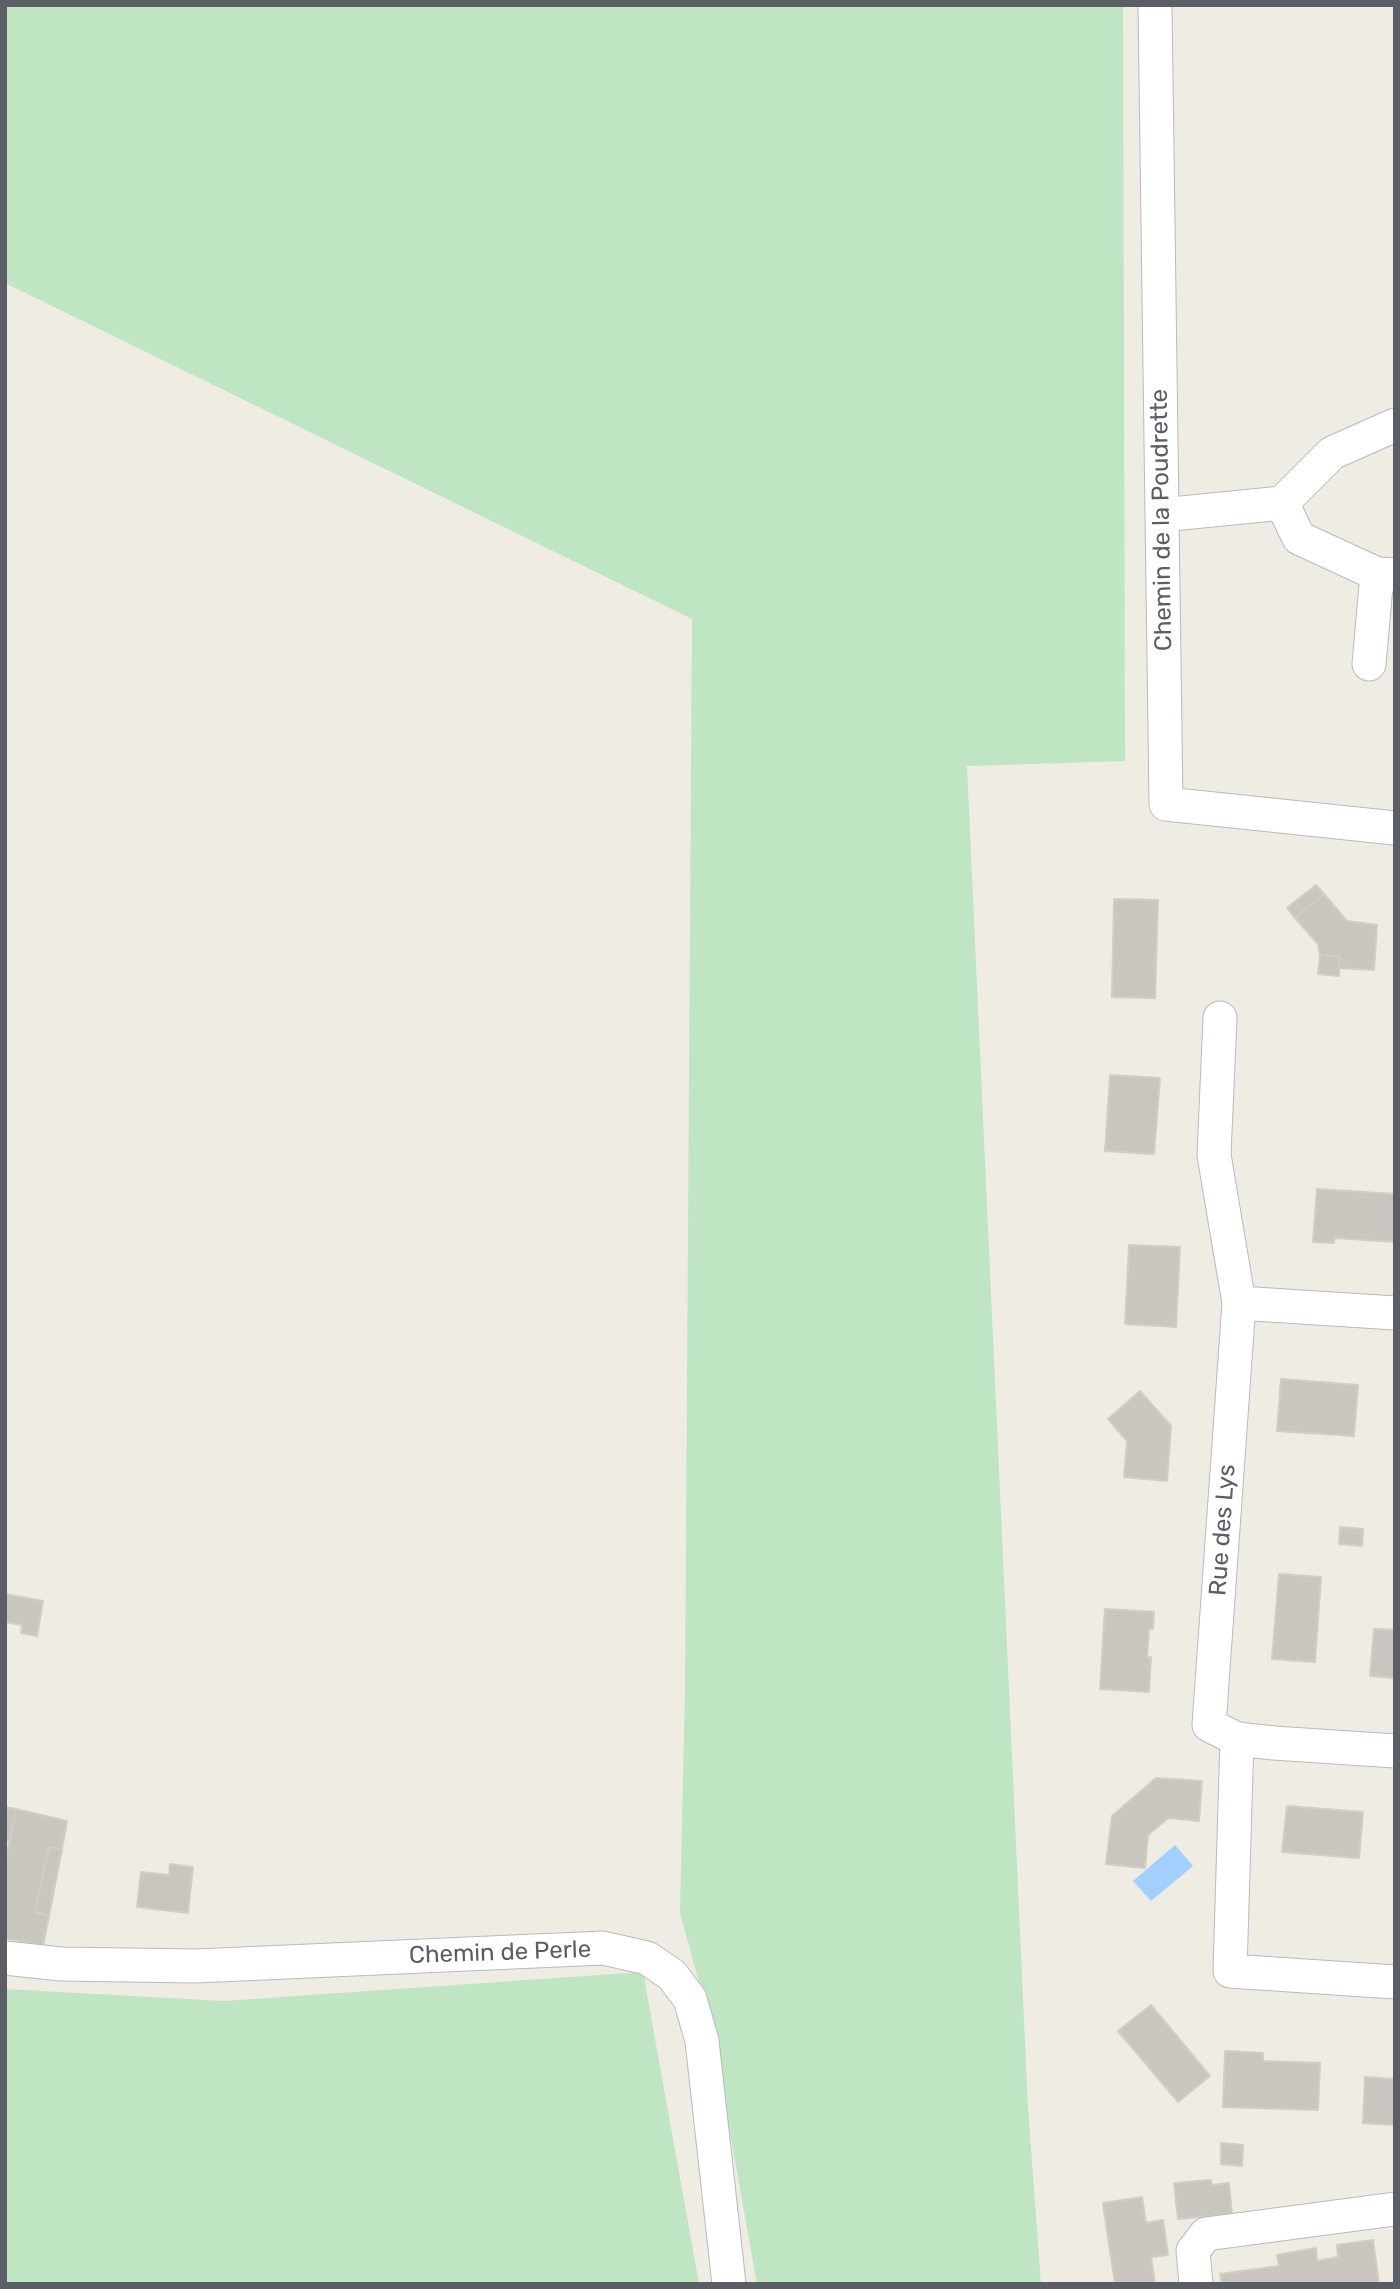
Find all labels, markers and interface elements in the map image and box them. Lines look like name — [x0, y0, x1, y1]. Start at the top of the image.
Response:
street label: Chemin de la Poudrette — [1145, 389, 1179, 651]
street label: Rue des Lys — [1204, 1463, 1242, 1597]
street label: Chemin de Perle — [408, 1935, 592, 1971]

